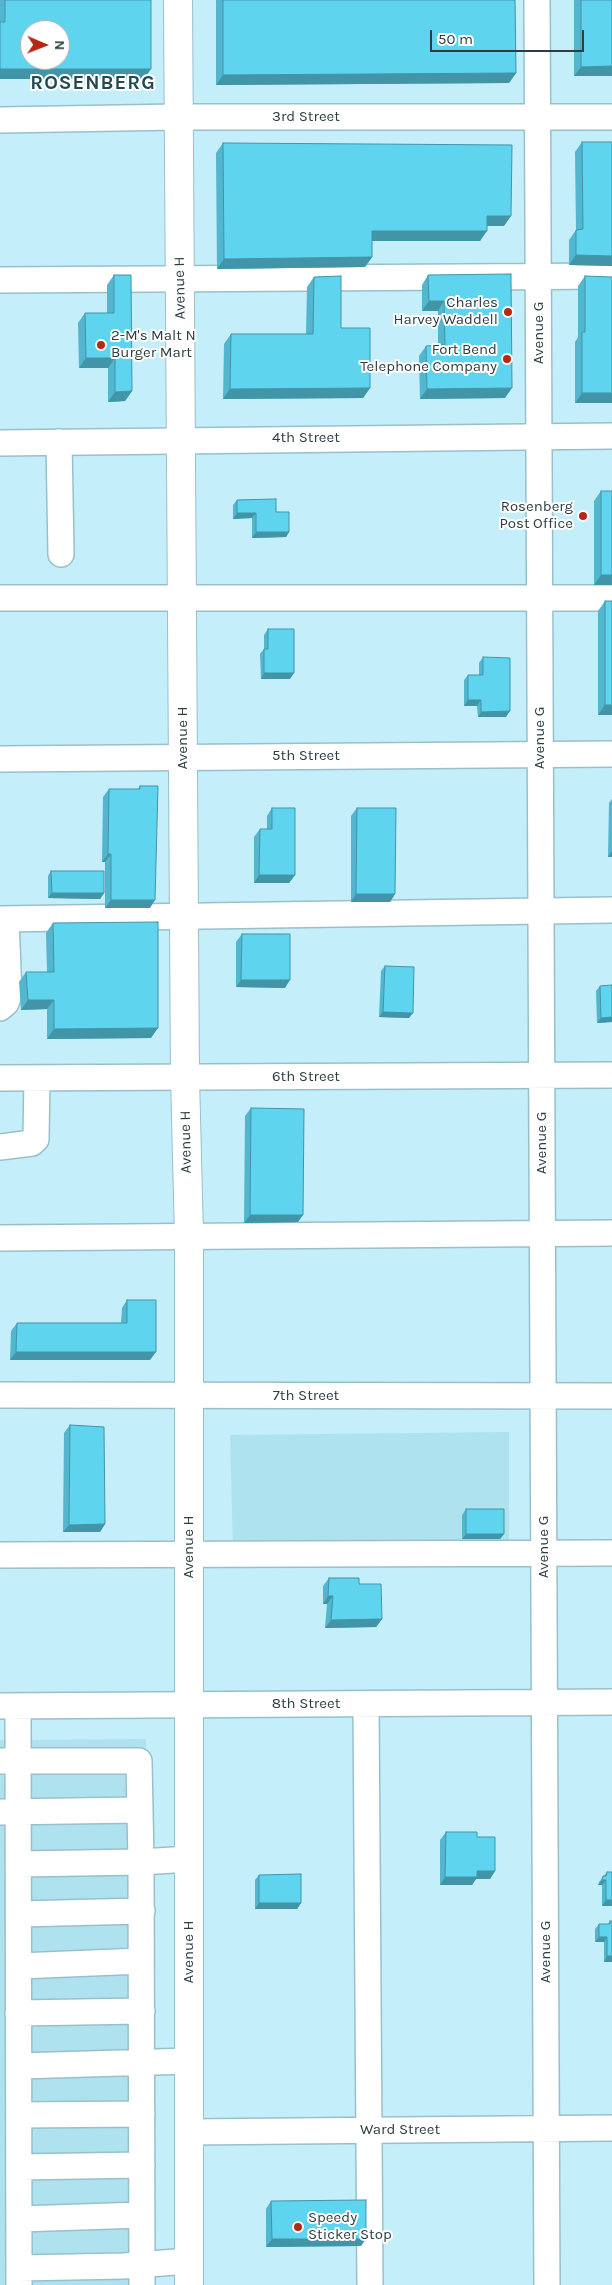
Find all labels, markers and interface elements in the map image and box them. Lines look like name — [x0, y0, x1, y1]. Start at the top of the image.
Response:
north arrow — [20, 20, 70, 70]
scale bar — [432, 20, 586, 52]
text: 50 m — [438, 30, 473, 48]
text: N — [51, 40, 68, 50]
district label: ROSENBERG — [29, 71, 157, 95]
street label: 3rd Street — [272, 108, 340, 126]
street label: Avenue H — [170, 256, 190, 320]
place label: Charles Harvey Waddell — [393, 294, 498, 329]
street label: Avenue G — [530, 302, 548, 364]
marker: Charles Harvey Waddell — [502, 306, 514, 318]
place label: 2-M's Malt N Burger Mart — [111, 327, 196, 362]
marker: 2-M's Malt N Burger Mart — [95, 339, 107, 351]
place label: Fort Bend Telephone Company — [360, 341, 497, 376]
marker: Fort Bend Telephone Company — [501, 353, 513, 365]
street label: 4th Street — [272, 429, 340, 447]
place label: Rosenberg Post Office — [500, 498, 573, 533]
marker: Rosenberg Post Office — [577, 510, 589, 522]
street label: Avenue H — [174, 707, 192, 769]
street label: Avenue G — [531, 707, 549, 769]
street label: 5th Street — [272, 747, 340, 765]
street label: 6th Street — [272, 1068, 340, 1086]
street label: Avenue H — [176, 1110, 196, 1174]
street label: Avenue G — [533, 1112, 551, 1174]
street label: 7th Street — [273, 1387, 339, 1405]
street label: Avenue H — [180, 1516, 198, 1578]
street label: Avenue G — [535, 1516, 553, 1578]
street label: 8th Street — [272, 1695, 340, 1713]
street label: Avenue H — [180, 1921, 198, 1983]
street label: Avenue G — [537, 1921, 555, 1983]
street label: Ward Street — [360, 2121, 440, 2139]
place label: Speedy Sticker Stop — [308, 2209, 392, 2244]
marker: Speedy Sticker Stop — [292, 2221, 304, 2233]

